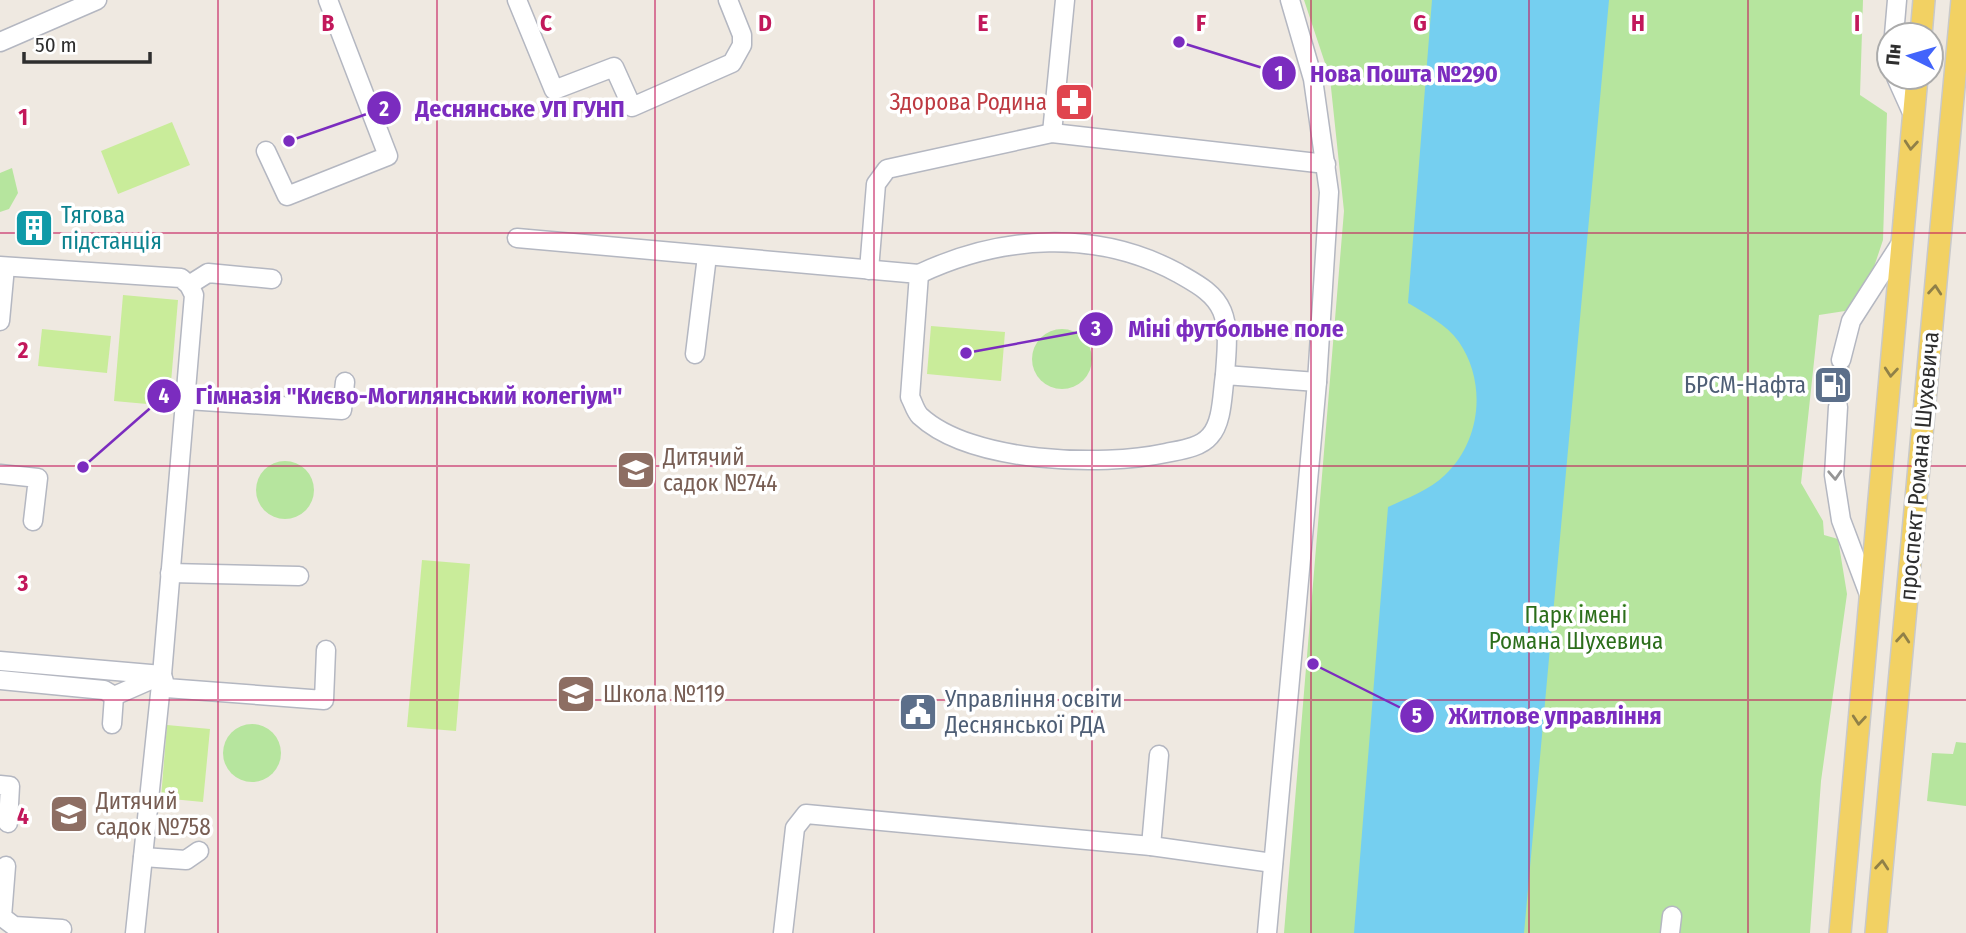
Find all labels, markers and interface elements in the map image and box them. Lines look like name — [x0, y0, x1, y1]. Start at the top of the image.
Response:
text: B — [322, 9, 335, 37]
text: C — [540, 9, 552, 37]
text: D — [758, 9, 772, 37]
text: E — [978, 9, 989, 37]
text: F — [1196, 9, 1206, 37]
text: G — [1413, 9, 1427, 37]
text: H — [1631, 9, 1645, 37]
text: I — [1854, 9, 1860, 37]
scale bar — [24, 21, 150, 65]
north arrow — [1875, 21, 1945, 91]
text: 50 m — [35, 32, 77, 58]
text: Пн — [1881, 43, 1906, 66]
callout: Нова Пошта №290 — [1261, 51, 1512, 96]
text: Нова Пошта №290 — [1310, 60, 1498, 88]
text: 1 — [1275, 61, 1283, 87]
pharmacy icon: Здорова Родина — [1053, 81, 1095, 123]
callout: Деснянське УП ГУНП — [366, 86, 639, 131]
place label: Здорова Родина — [889, 88, 1047, 116]
text: Деснянське УП ГУНП — [414, 95, 625, 123]
text: 2 — [378, 96, 389, 122]
text: 1 — [18, 103, 28, 131]
one-way arrow — [1904, 140, 1919, 151]
place label: Тягова пiдстанцiя — [61, 201, 162, 255]
building icon: Тягова пiдстанцiя — [13, 207, 55, 249]
one-way arrow — [1928, 284, 1943, 296]
callout: Міні футбольне поле — [1079, 306, 1357, 351]
text: Міні футбольне поле — [1128, 315, 1344, 343]
text: 3 — [1090, 316, 1101, 342]
street label: проспект Романа Шухевича — [1893, 330, 1945, 602]
text: 2 — [17, 336, 29, 364]
fuel station icon: БРСМ-Нафта — [1812, 364, 1854, 406]
one-way arrow — [1884, 366, 1899, 377]
place label: БРСМ-Нафта — [1684, 371, 1806, 399]
callout: Гімназія "Києво-Могилянський колегіум" — [147, 373, 637, 418]
text: Гімназія "Києво-Могилянський колегіум" — [196, 382, 622, 410]
text: 4 — [159, 383, 170, 409]
place label: Дитячий садок №744 — [662, 443, 777, 497]
school or university icon: Дитячий садок №744 — [615, 449, 657, 491]
one-way arrow — [1827, 470, 1842, 481]
text: 3 — [17, 569, 29, 597]
park label: Парк імені Романа Шухевича — [1489, 601, 1663, 655]
one-way arrow — [1895, 633, 1910, 644]
school or university icon: Школа №119 — [555, 673, 597, 715]
place label: Школа №119 — [603, 680, 725, 708]
place label: Управління освіти Деснянської РДА — [944, 685, 1122, 739]
public building icon: Управління освіти Деснянської РДА — [897, 691, 939, 733]
callout: Житлове управління — [1400, 693, 1676, 738]
text: Житлове управління — [1447, 702, 1662, 730]
text: 5 — [1412, 703, 1422, 729]
one-way arrow — [1852, 715, 1867, 726]
place label: Дитячий садок №758 — [95, 787, 211, 841]
school or university icon: Дитячий садок №758 — [48, 793, 90, 835]
text: 4 — [17, 802, 29, 830]
one-way arrow — [1874, 859, 1889, 870]

